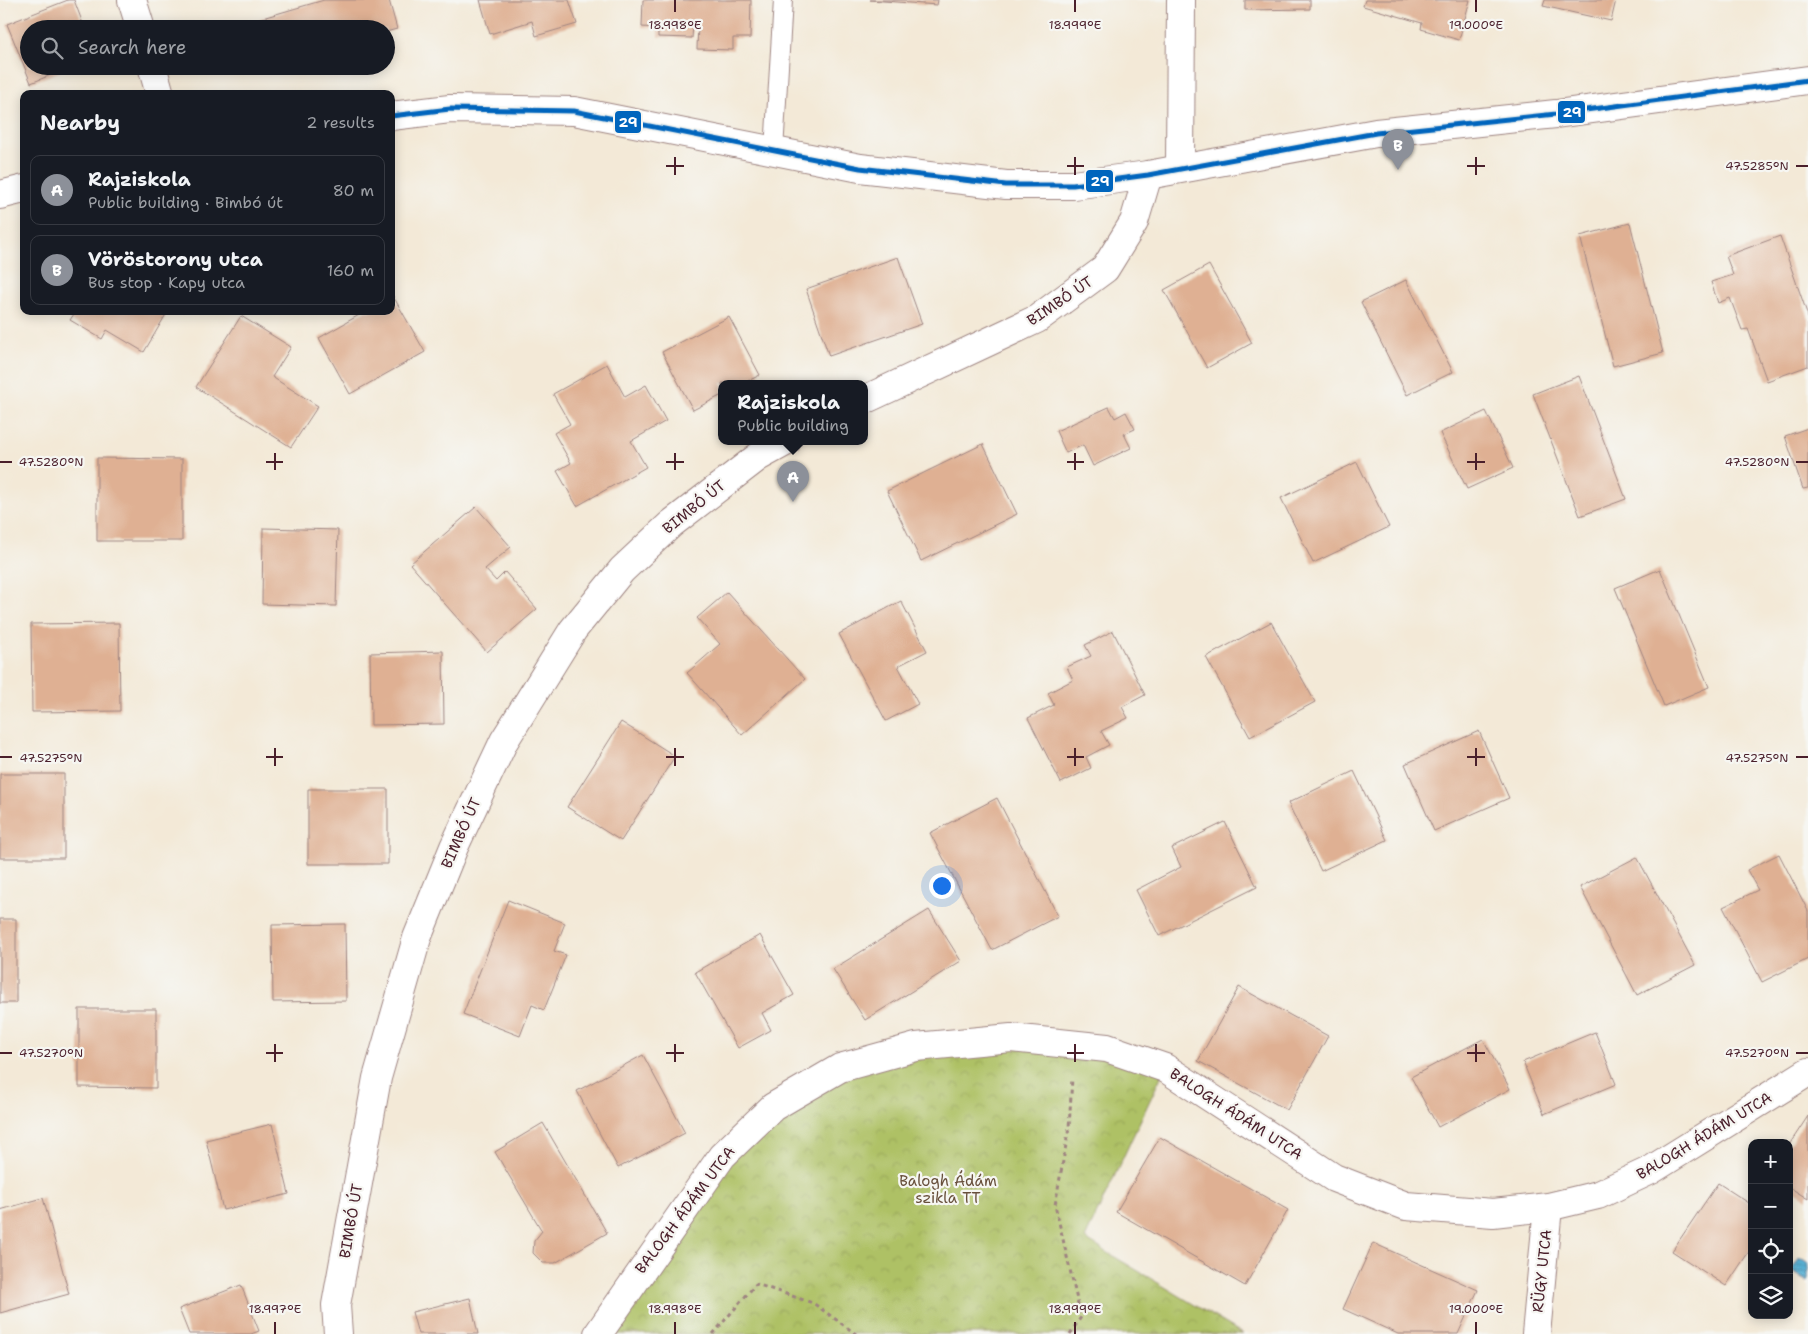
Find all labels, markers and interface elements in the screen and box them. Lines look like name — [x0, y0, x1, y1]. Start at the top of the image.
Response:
text: 18.998°E — [649, 17, 701, 33]
text: 18.999°E — [1049, 17, 1101, 33]
text: 19.000°E — [1449, 17, 1503, 33]
search box — [20, 20, 395, 75]
icon: search — [38, 34, 66, 62]
text: Search here — [78, 35, 187, 60]
line badge: 29 — [1557, 100, 1586, 124]
text: 29 — [1562, 103, 1582, 121]
text: Nearby — [40, 109, 120, 137]
line badge: 29 — [614, 110, 642, 134]
text: 2 results — [306, 112, 375, 133]
text: 29 — [618, 113, 638, 131]
pin: B — [1382, 129, 1414, 170]
text: 47.5285°N — [1725, 158, 1789, 174]
text: Rajziskola — [88, 167, 191, 192]
line badge: 29 — [1085, 169, 1114, 193]
text: 29 — [1090, 172, 1110, 190]
text: A — [51, 180, 63, 201]
text: 80 m — [333, 180, 374, 201]
text: Public building · Bimbó út — [88, 192, 283, 213]
text: Vöröstorony utca — [88, 247, 263, 272]
text: B — [52, 260, 62, 281]
text: 160 m — [327, 260, 374, 281]
street label: BIMBÓ ÚT — [1023, 271, 1097, 330]
text: Bus stop · Kapy utca — [88, 272, 245, 293]
popup — [718, 380, 868, 445]
text: Rajziskola — [737, 390, 840, 415]
text: Public building — [737, 415, 849, 436]
text: 47.5280°N — [19, 454, 83, 470]
text: 47.5280°N — [1725, 454, 1789, 470]
pin: A — [777, 461, 809, 502]
street label: BIMBÓ ÚT — [658, 475, 730, 538]
text: 47.5275°N — [20, 750, 82, 766]
text: 47.5275°N — [1726, 750, 1788, 766]
street label: BIMBÓ ÚT — [436, 794, 485, 871]
your location — [929, 873, 955, 899]
text: 47.5270°N — [19, 1045, 83, 1061]
text: 47.5270°N — [1725, 1045, 1789, 1061]
street label: BALOGH ÁDÁM UTCA — [1166, 1063, 1307, 1165]
street label: BALOGH ÁDÁM UTCA — [1632, 1087, 1775, 1184]
map controls — [1748, 1139, 1793, 1319]
button: + — [1748, 1139, 1793, 1184]
street label: BALOGH ÁDÁM UTCA — [630, 1142, 740, 1278]
park label: Balogh Ádám szikla TT — [899, 1170, 997, 1208]
street label: BIMBÓ ÚT — [334, 1182, 367, 1260]
button: − — [1748, 1184, 1793, 1229]
street label: RÜGY UTCA — [1528, 1228, 1556, 1314]
button: locate — [1748, 1229, 1793, 1274]
button: layers — [1748, 1274, 1793, 1319]
text: 18.997°E — [249, 1301, 301, 1317]
text: 18.998°E — [649, 1301, 701, 1317]
text: 18.999°E — [1049, 1301, 1101, 1317]
text: 19.000°E — [1449, 1301, 1503, 1317]

